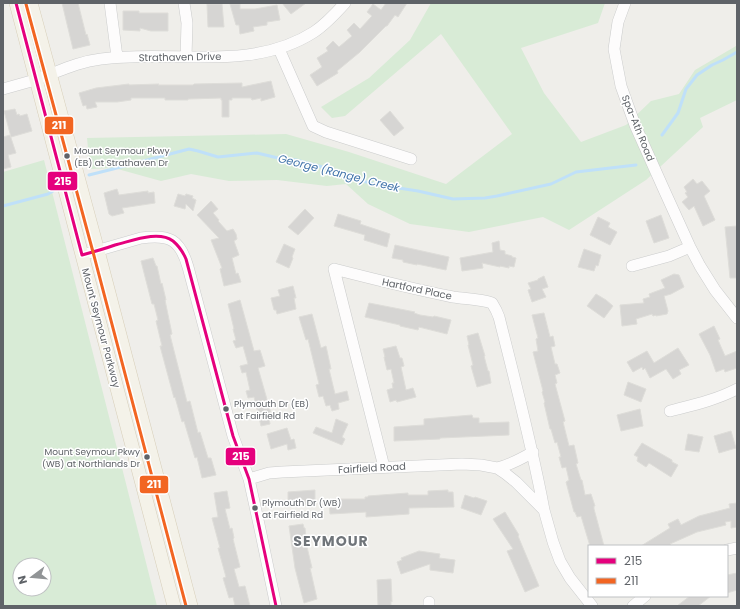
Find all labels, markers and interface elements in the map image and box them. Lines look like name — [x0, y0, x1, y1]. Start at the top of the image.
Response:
street label: Strathaven Drive — [139, 49, 221, 65]
street label: Spa-Ath Road — [618, 93, 658, 163]
line badge: 211 — [44, 116, 74, 135]
text: 211 — [52, 117, 66, 133]
place label: Mount Seymour Pkwy (EB) at Strathaven Dr — [74, 145, 169, 169]
water label: George (Range) Creek — [277, 150, 403, 196]
marker: Mount Seymour Pkwy (EB) at Strathaven Dr — [62, 151, 72, 161]
line badge: 215 — [47, 171, 78, 191]
text: 215 — [54, 173, 72, 189]
street label: Mount Seymour Parkway — [78, 266, 124, 390]
street label: Hartford Place — [381, 274, 453, 304]
place label: Plymouth Dr (EB) at Fairfield Rd — [234, 398, 309, 422]
marker: Plymouth Dr (EB) at Fairfield Rd — [221, 404, 231, 414]
place label: Mount Seymour Pkwy (WB) at Northlands Dr — [42, 446, 141, 470]
line badge: 215 — [225, 447, 256, 466]
text: 215 — [232, 448, 250, 464]
marker: Mount Seymour Pkwy (WB) at Northlands Dr — [142, 452, 152, 462]
street label: Fairfield Road — [338, 459, 406, 477]
line badge: 211 — [139, 475, 169, 494]
text: 211 — [147, 476, 161, 492]
place label: Plymouth Dr (WB) at Fairfield Rd — [262, 497, 341, 521]
marker: Plymouth Dr (WB) at Fairfield Rd — [250, 503, 260, 513]
district label: SEYMOUR — [293, 531, 369, 551]
legend — [588, 545, 728, 597]
text: 215 — [624, 552, 642, 569]
north arrow — [12, 557, 52, 597]
text: 211 — [624, 572, 639, 589]
text: N — [14, 574, 31, 586]

